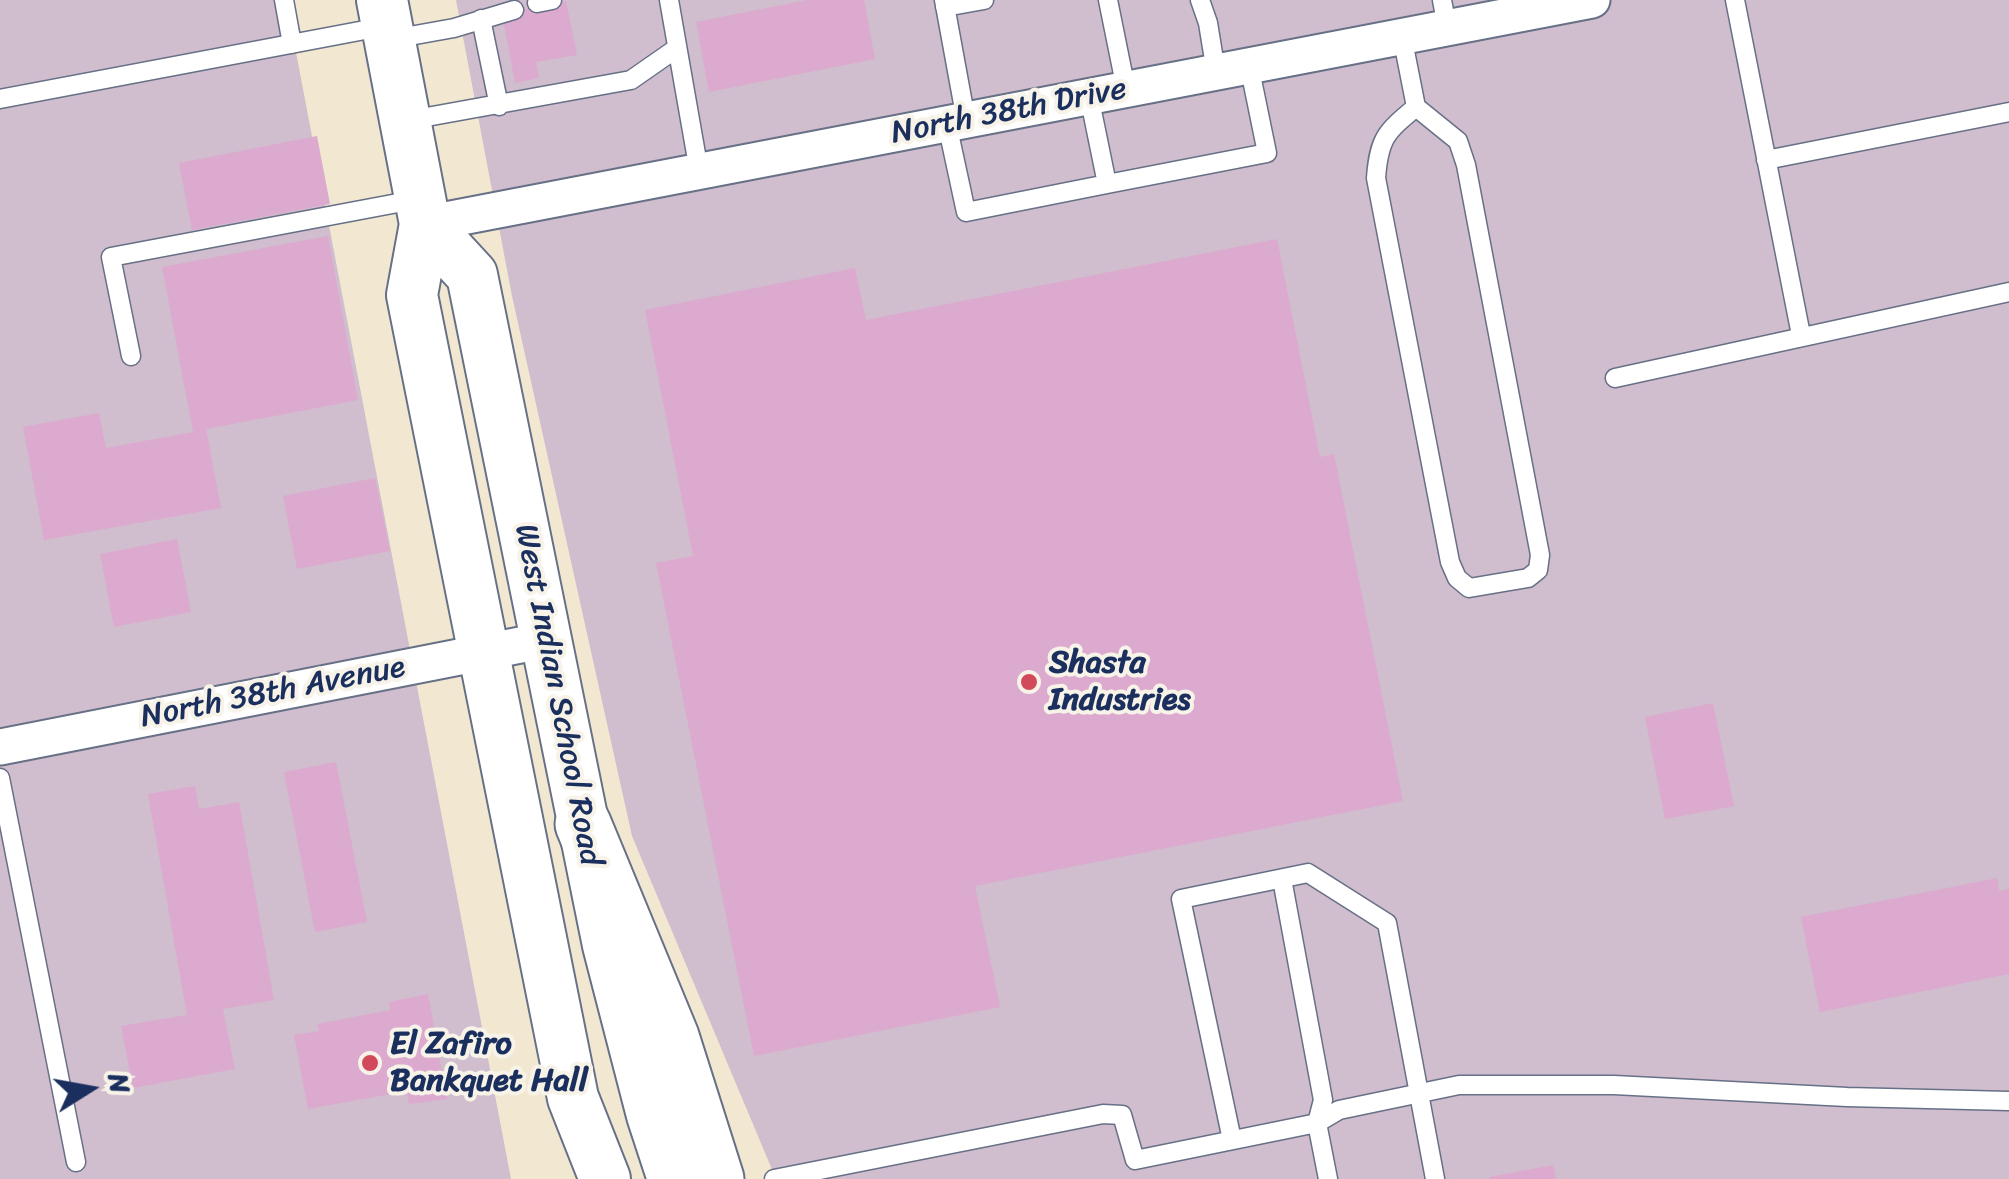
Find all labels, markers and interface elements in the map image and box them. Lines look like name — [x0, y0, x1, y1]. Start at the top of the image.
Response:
street label: North 38th Drive — [888, 70, 1130, 154]
street label: West Indian School Road — [505, 521, 609, 869]
place label: Shasta Industries — [1049, 645, 1191, 720]
street label: North 38th Avenue — [137, 649, 409, 737]
marker: Shasta Industries — [1018, 671, 1040, 693]
place label: El Zafiro Bankquet Hall — [390, 1026, 588, 1101]
north arrow — [40, 1039, 140, 1139]
marker: El Zafiro Bankquet Hall — [359, 1052, 381, 1074]
text: N — [94, 1069, 146, 1097]

